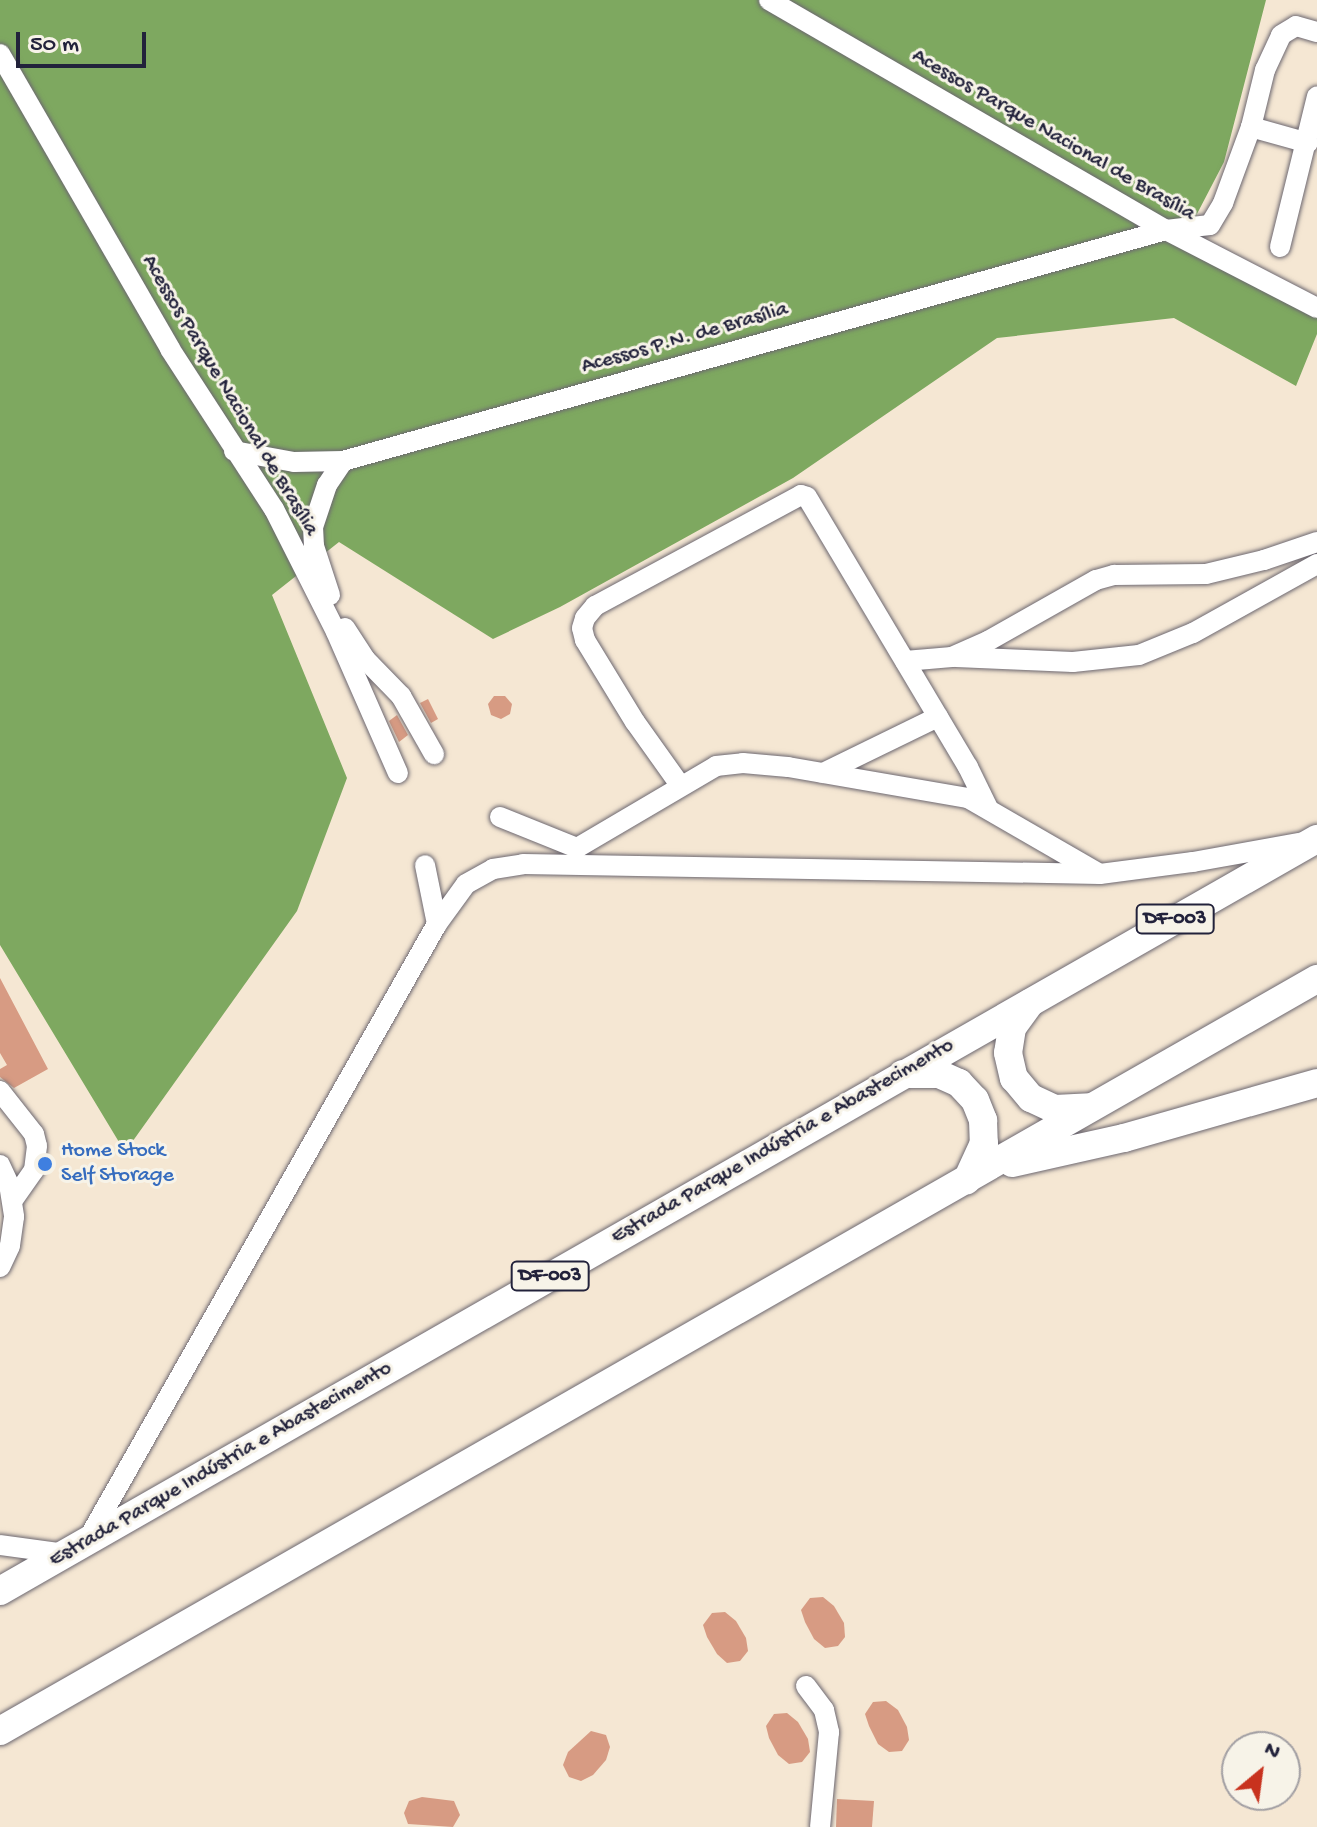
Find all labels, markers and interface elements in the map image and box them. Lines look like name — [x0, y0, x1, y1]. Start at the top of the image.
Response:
scale bar — [20, 16, 150, 66]
text: 50 m — [30, 31, 79, 60]
street label: Acessos Parque Nacional de Brasília — [906, 44, 1200, 228]
street label: Acessos Parque Nacional de Brasília — [134, 251, 324, 541]
street label: Acessos P.N. de Brasília — [579, 297, 791, 381]
road number: DF-003 — [1135, 903, 1215, 935]
street label: Estrada Parque Indústria e Abastecimento — [607, 1033, 959, 1251]
place label: Home Stock Self Storage — [61, 1138, 174, 1190]
marker: Home Stock Self Storage — [36, 1155, 54, 1173]
road number: DF-003 — [510, 1260, 590, 1292]
street label: Estrada Parque Indústria e Abastecimento — [45, 1356, 397, 1574]
north arrow — [1221, 1731, 1301, 1811]
text: N — [1259, 1737, 1284, 1767]

